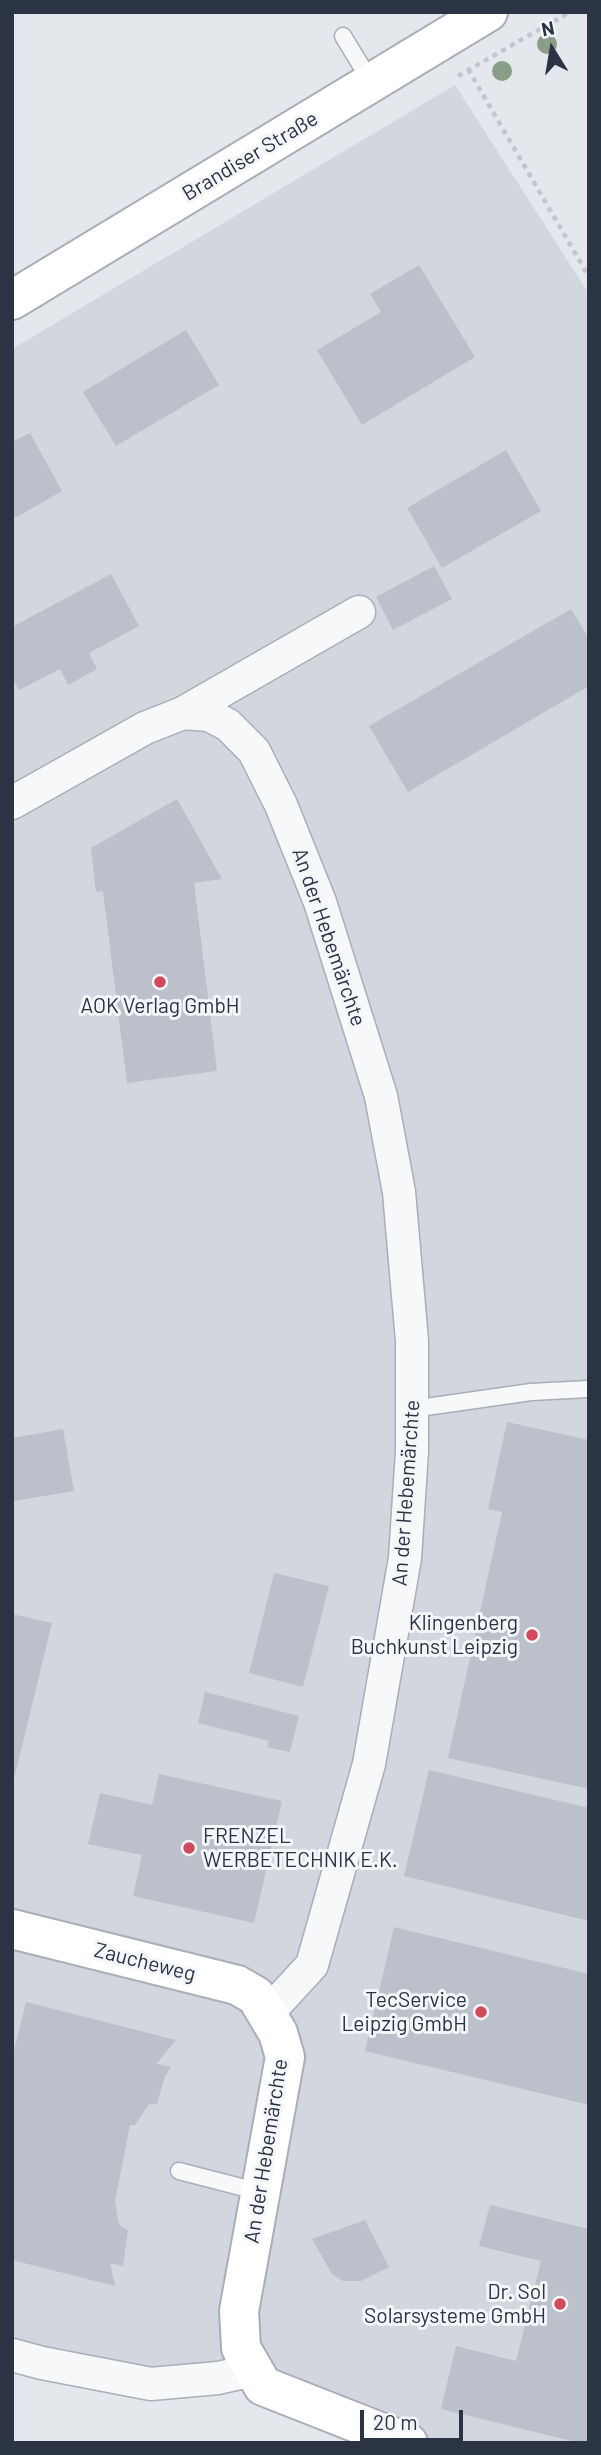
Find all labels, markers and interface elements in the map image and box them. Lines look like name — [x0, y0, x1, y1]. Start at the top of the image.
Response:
north arrow — [517, 14, 587, 84]
text: N — [539, 15, 556, 40]
street label: Brandiser Straße — [178, 106, 322, 206]
street label: An der Hebemärchte — [287, 845, 371, 1029]
marker: AOK Verlag GmbH — [152, 974, 168, 990]
place label: AOK Verlag GmbH — [80, 993, 240, 1019]
street label: An der Hebemärchte — [387, 1399, 425, 1587]
place label: Klingenberg Buchkunst Leipzig — [351, 1610, 518, 1660]
marker: Klingenberg Buchkunst Leipzig — [524, 1627, 540, 1643]
place label: FRENZEL WERBETECHNIK E.K. — [203, 1823, 398, 1873]
marker: FRENZEL WERBETECHNIK E.K. — [181, 1840, 197, 1856]
street label: Zaucheweg — [92, 1937, 198, 1987]
place label: TecService Leipzig GmbH — [341, 1987, 467, 2037]
marker: TecService Leipzig GmbH — [473, 2004, 489, 2020]
street label: An der Hebemärchte — [239, 2057, 293, 2245]
place label: Dr. Sol Solarsysteme GmbH — [364, 2279, 546, 2329]
marker: Dr. Sol Solarsysteme GmbH — [552, 2296, 568, 2312]
scale bar — [363, 2396, 466, 2440]
text: 20 m — [373, 2409, 418, 2434]

